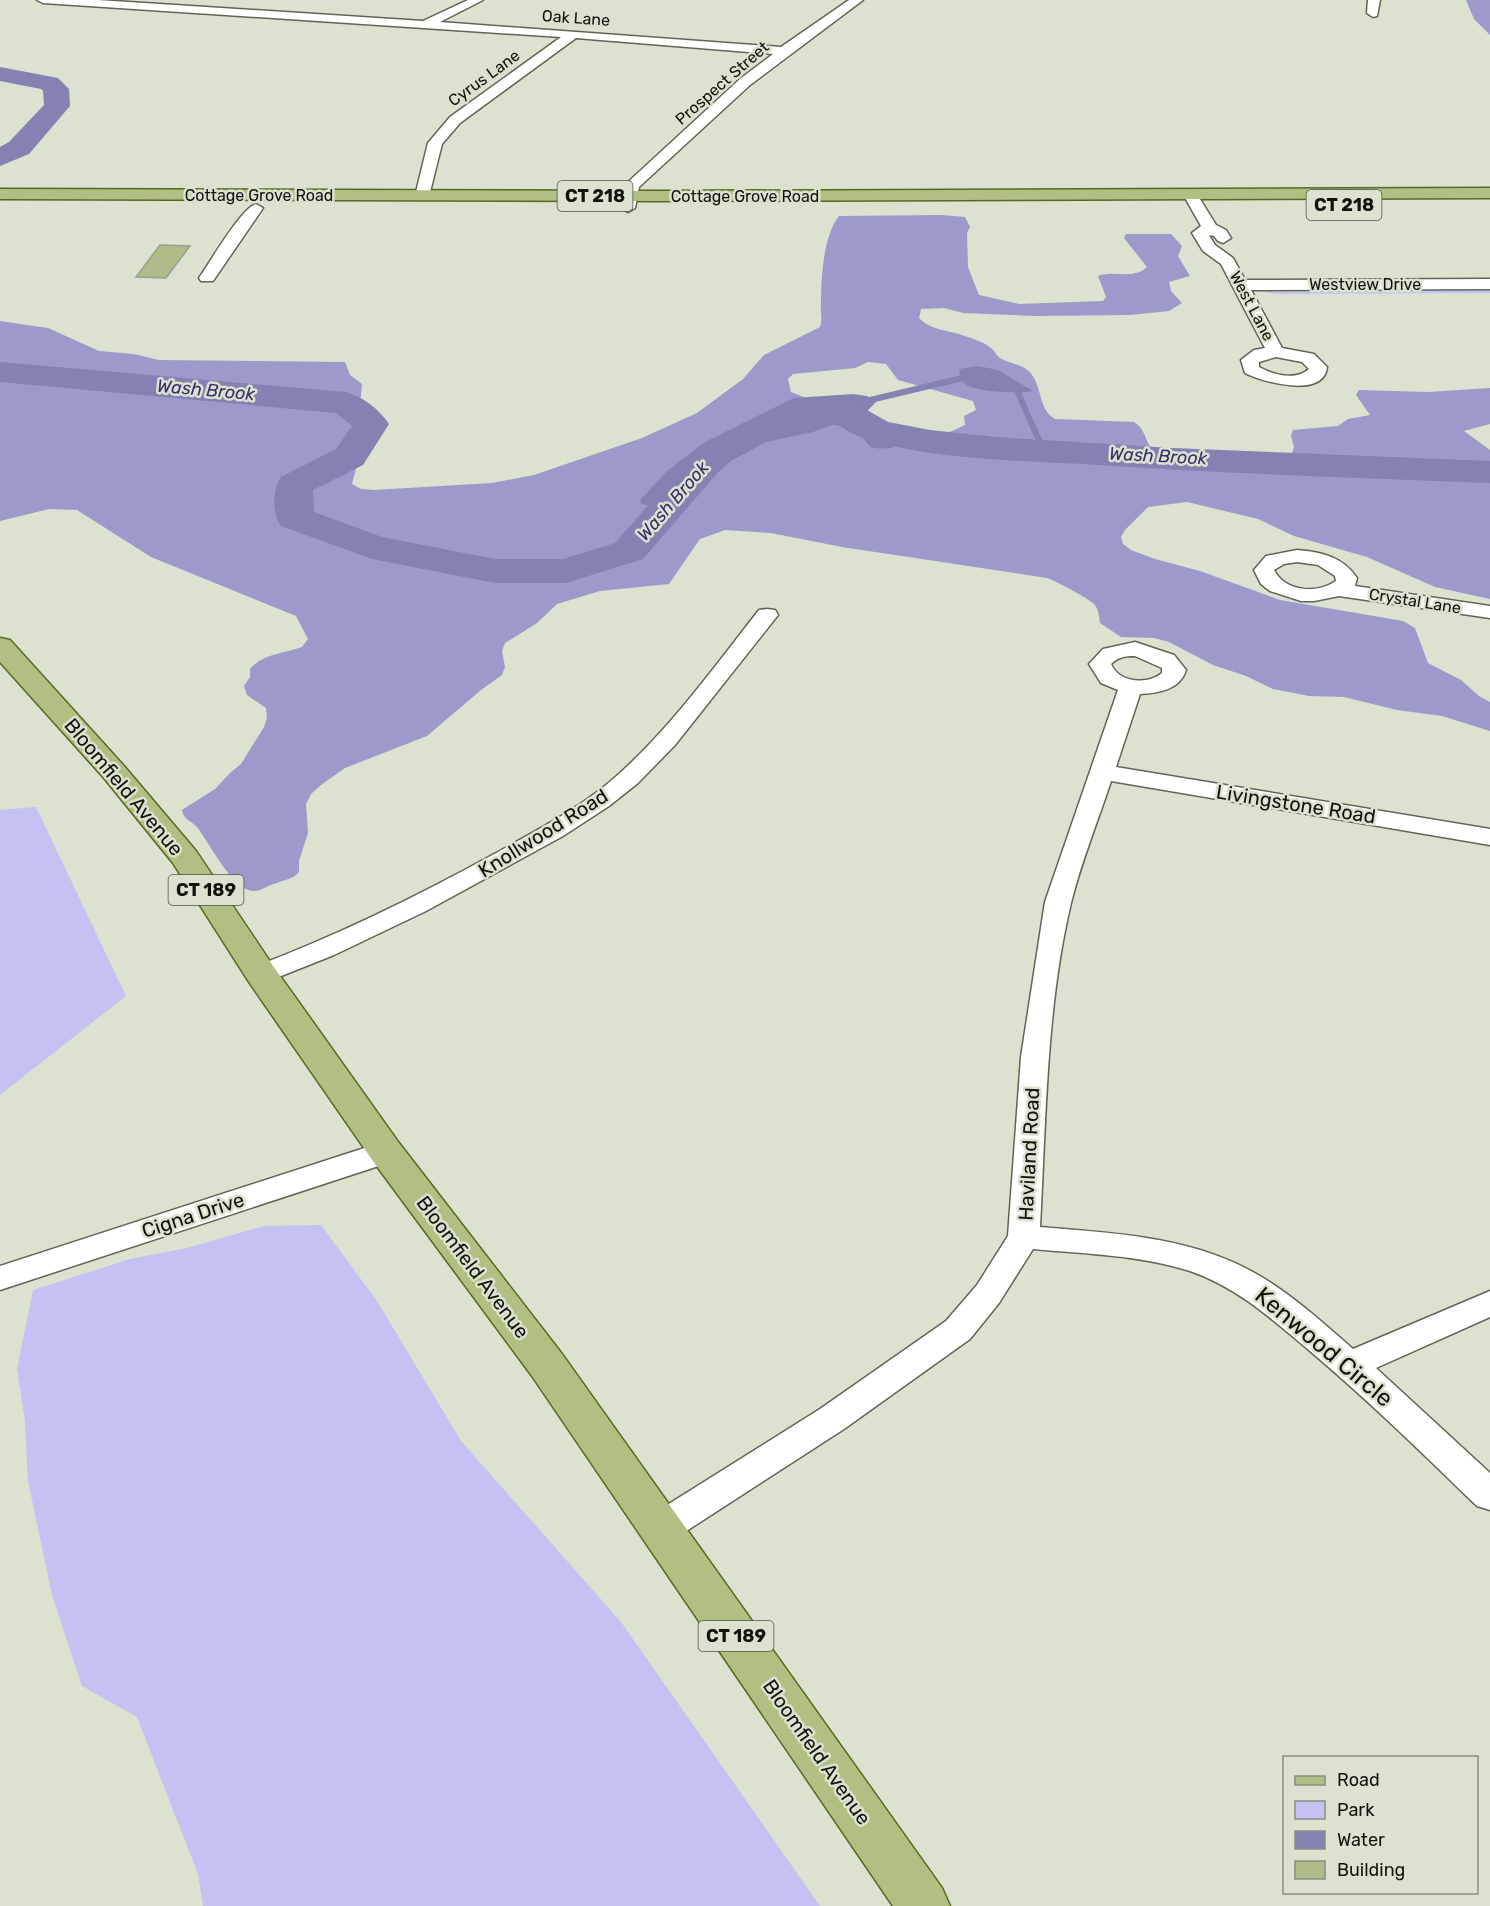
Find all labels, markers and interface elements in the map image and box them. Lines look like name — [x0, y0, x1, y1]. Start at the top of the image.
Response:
street label: Oak Lane — [541, 6, 611, 30]
street label: Prospect Street — [671, 37, 773, 129]
street label: Cyrus Lane — [445, 46, 524, 110]
road number: CT 218 — [558, 181, 632, 211]
street label: Cottage Grove Road — [185, 186, 333, 205]
street label: Cottage Grove Road — [671, 187, 819, 206]
road number: CT 218 — [1306, 190, 1382, 220]
street label: West Lane — [1226, 268, 1278, 344]
street label: Westview Drive — [1309, 275, 1421, 294]
water label: Wash Brook — [156, 375, 257, 405]
water label: Wash Brook — [1108, 442, 1208, 470]
water label: Wash Brook — [633, 456, 714, 545]
street label: Crystal Lane — [1368, 584, 1462, 618]
street label: Bloomfield Avenue — [59, 713, 189, 861]
street label: Livingstone Road — [1215, 780, 1377, 828]
street label: Knollwood Road — [474, 784, 612, 882]
road number: CT 189 — [168, 875, 244, 905]
street label: Haviland Road — [1014, 1087, 1044, 1221]
street label: Cigna Drive — [139, 1187, 247, 1243]
street label: Bloomfield Avenue — [412, 1191, 534, 1343]
street label: Kenwood Circle — [1249, 1281, 1399, 1413]
road number: CT 189 — [698, 1621, 774, 1651]
street label: Bloomfield Avenue — [758, 1675, 876, 1829]
legend — [1283, 1756, 1478, 1894]
text: Road — [1337, 1769, 1380, 1791]
text: Park — [1337, 1799, 1375, 1821]
text: Water — [1337, 1829, 1385, 1851]
text: Building — [1337, 1859, 1405, 1881]

